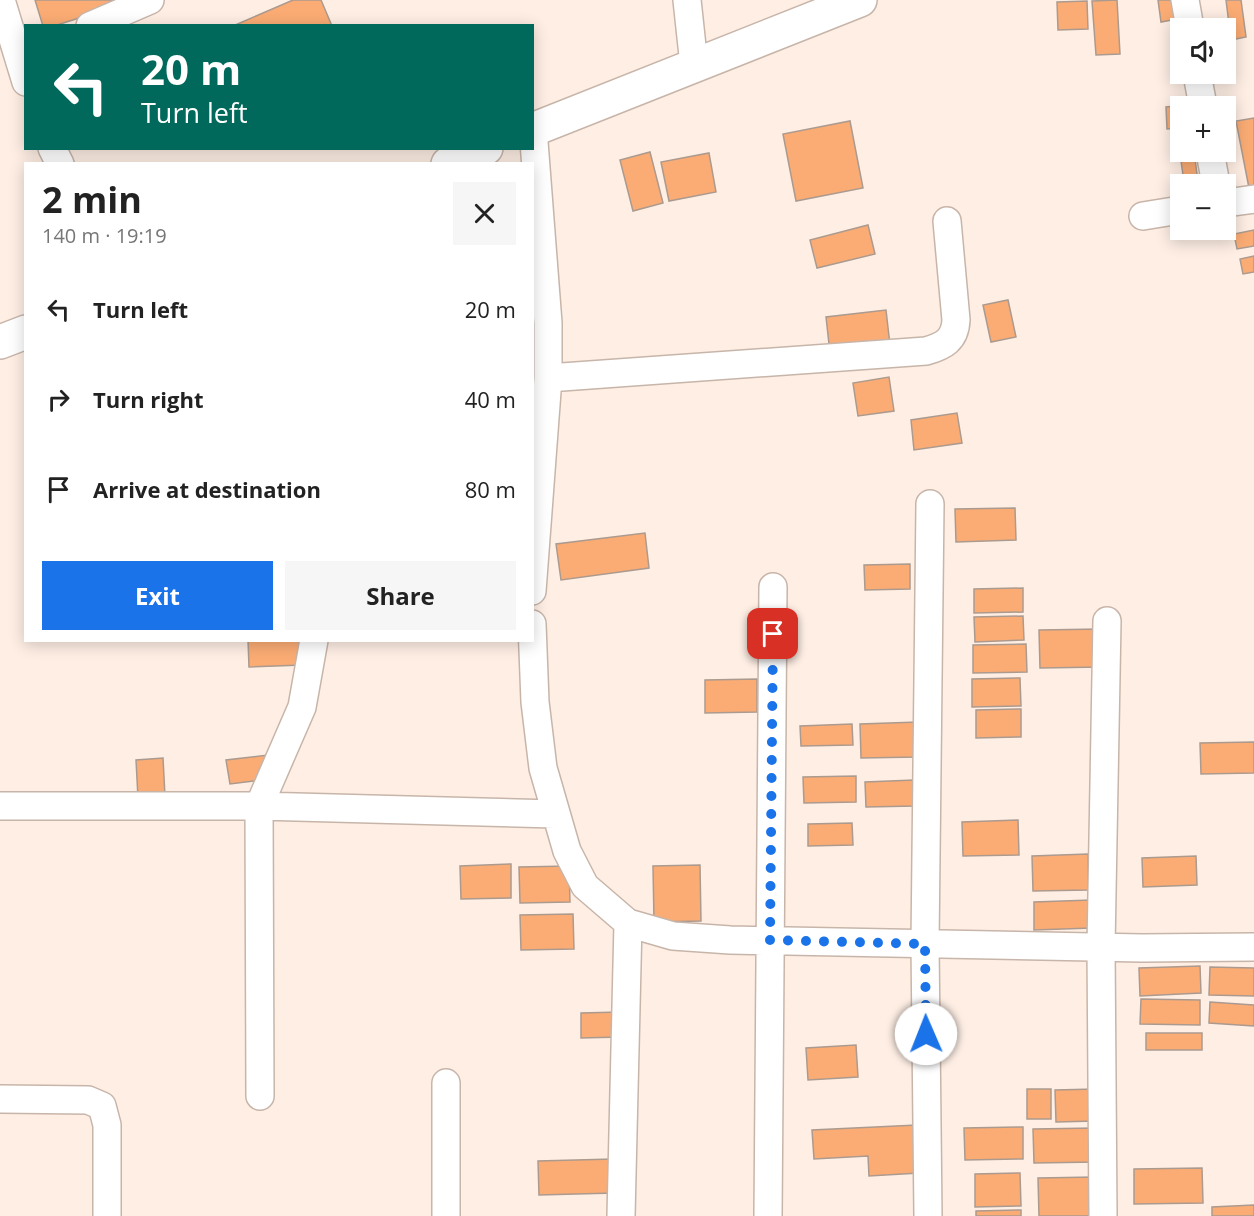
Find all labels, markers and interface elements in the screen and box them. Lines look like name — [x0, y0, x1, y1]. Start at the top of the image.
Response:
map controls — [1170, 18, 1236, 240]
button: sound — [1170, 18, 1236, 84]
text: 20 m — [141, 40, 241, 97]
icon: left — [42, 48, 120, 126]
text: Turn left — [141, 94, 248, 131]
button: + — [1170, 96, 1236, 162]
button: − — [1170, 174, 1236, 240]
text: 2 min — [42, 175, 142, 224]
button: close — [453, 182, 516, 245]
text: 140 m · 19:19 — [42, 222, 167, 249]
icon: left — [42, 293, 75, 326]
text: Turn left — [93, 294, 188, 324]
text: 20 m — [465, 294, 516, 324]
icon: right — [42, 383, 75, 416]
text: Turn right — [93, 384, 204, 414]
text: 40 m — [465, 384, 516, 414]
icon: arrive — [42, 473, 75, 506]
text: Arrive at destination — [93, 474, 321, 504]
text: 80 m — [465, 474, 516, 504]
button: Exit — [42, 561, 273, 630]
button: Share — [285, 561, 516, 630]
pin — [747, 608, 798, 659]
icon: arrive — [756, 617, 789, 650]
position arrow — [894, 1002, 958, 1066]

